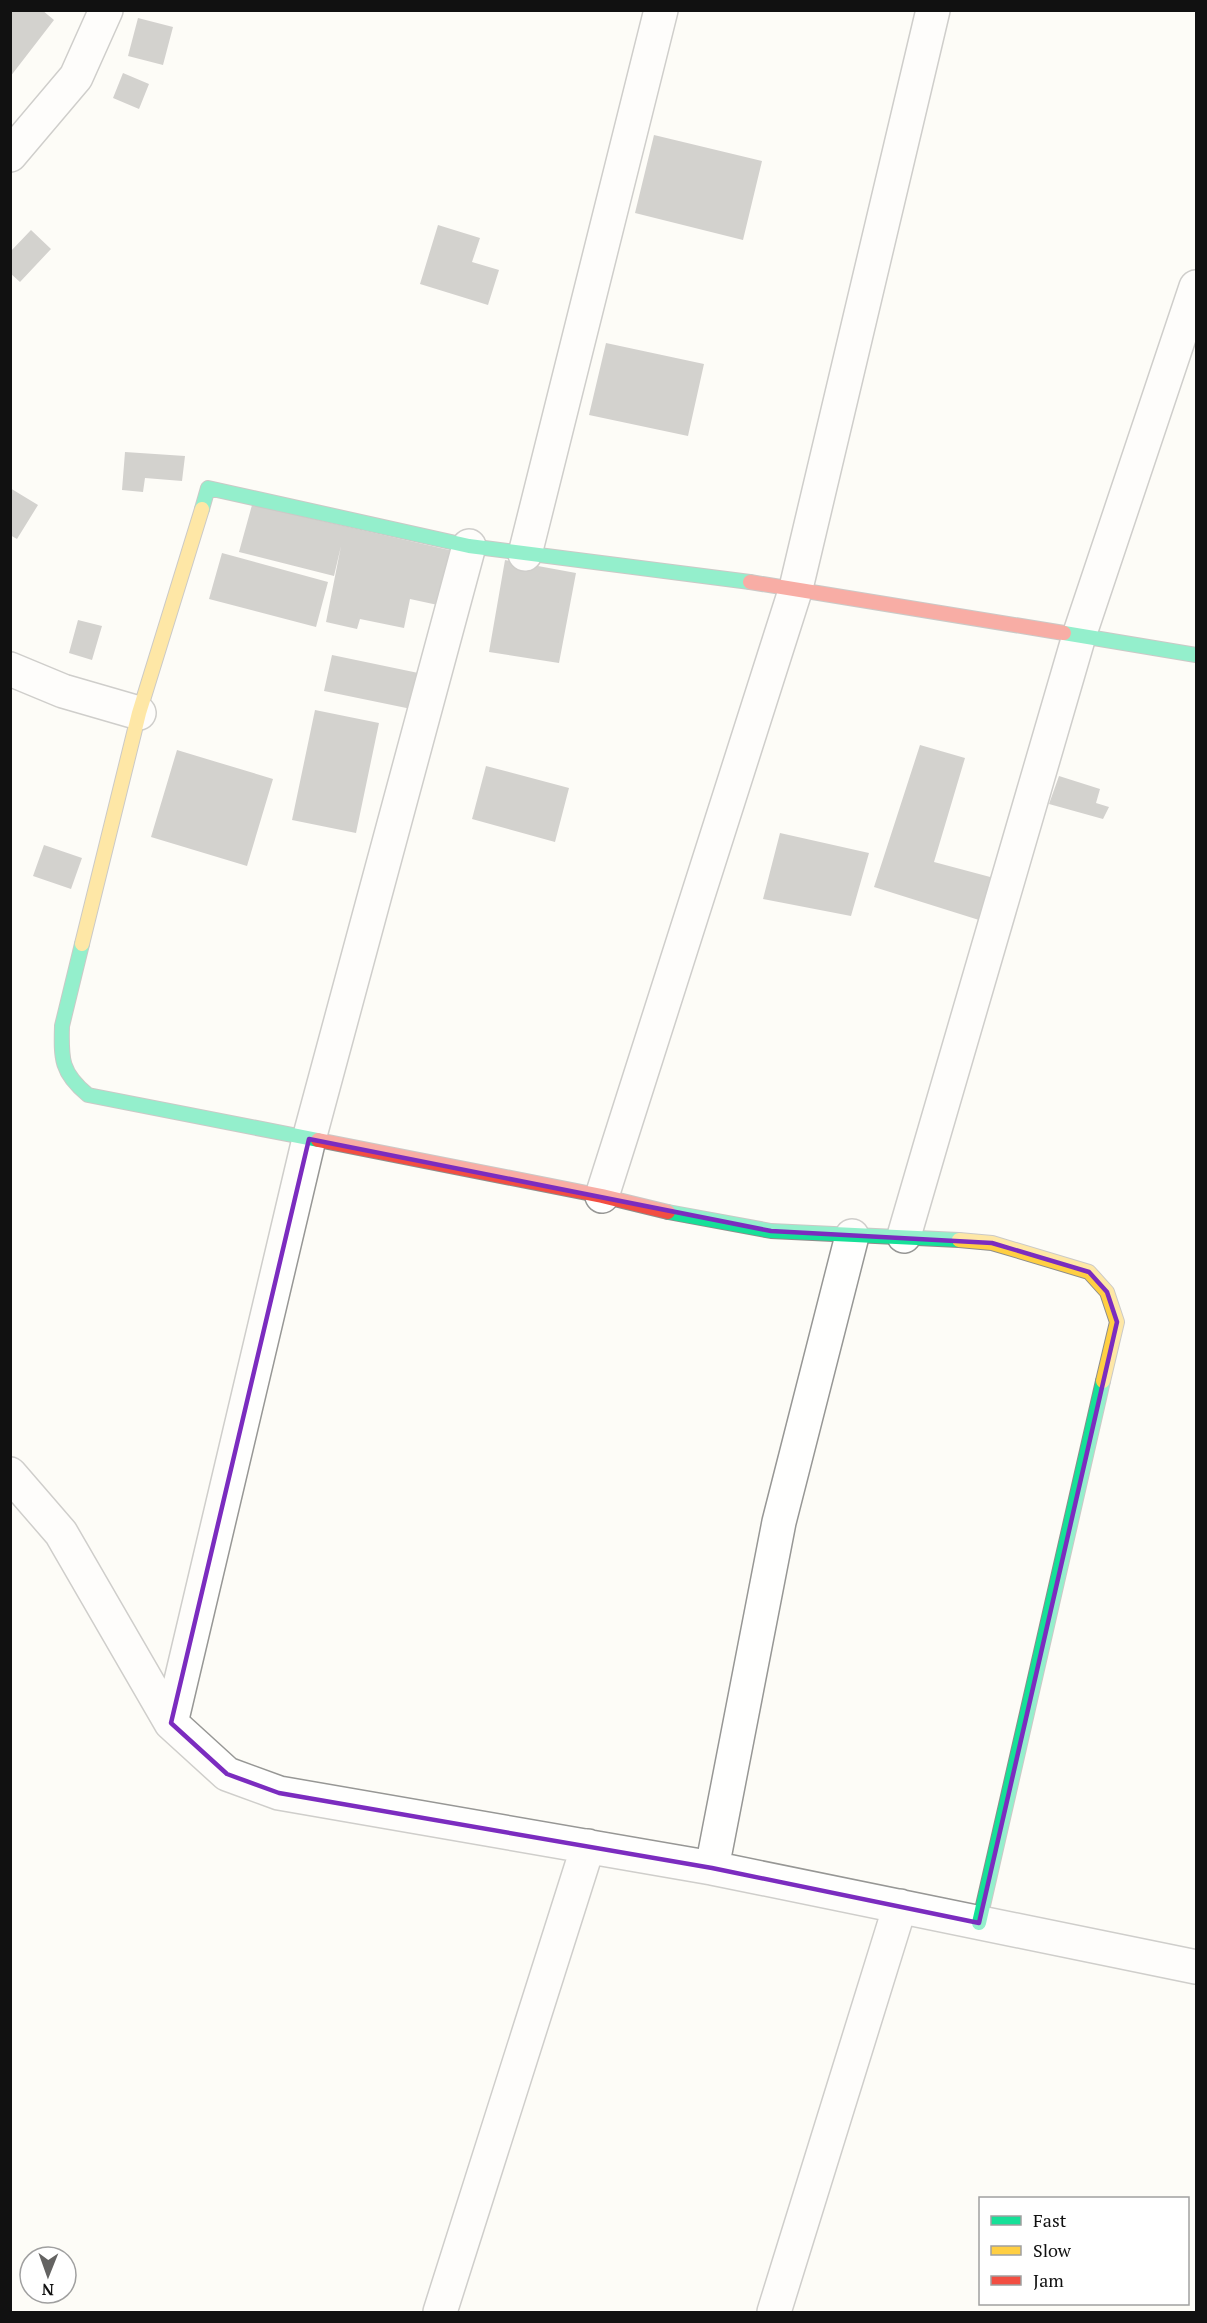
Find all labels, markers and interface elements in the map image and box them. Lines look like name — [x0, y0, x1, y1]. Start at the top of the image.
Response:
legend — [979, 2197, 1189, 2305]
text: Fast — [1033, 2208, 1067, 2232]
text: Slow — [1033, 2238, 1072, 2262]
north arrow — [18, 2245, 78, 2305]
text: Jam — [1033, 2268, 1064, 2292]
text: N — [41, 2279, 54, 2301]

